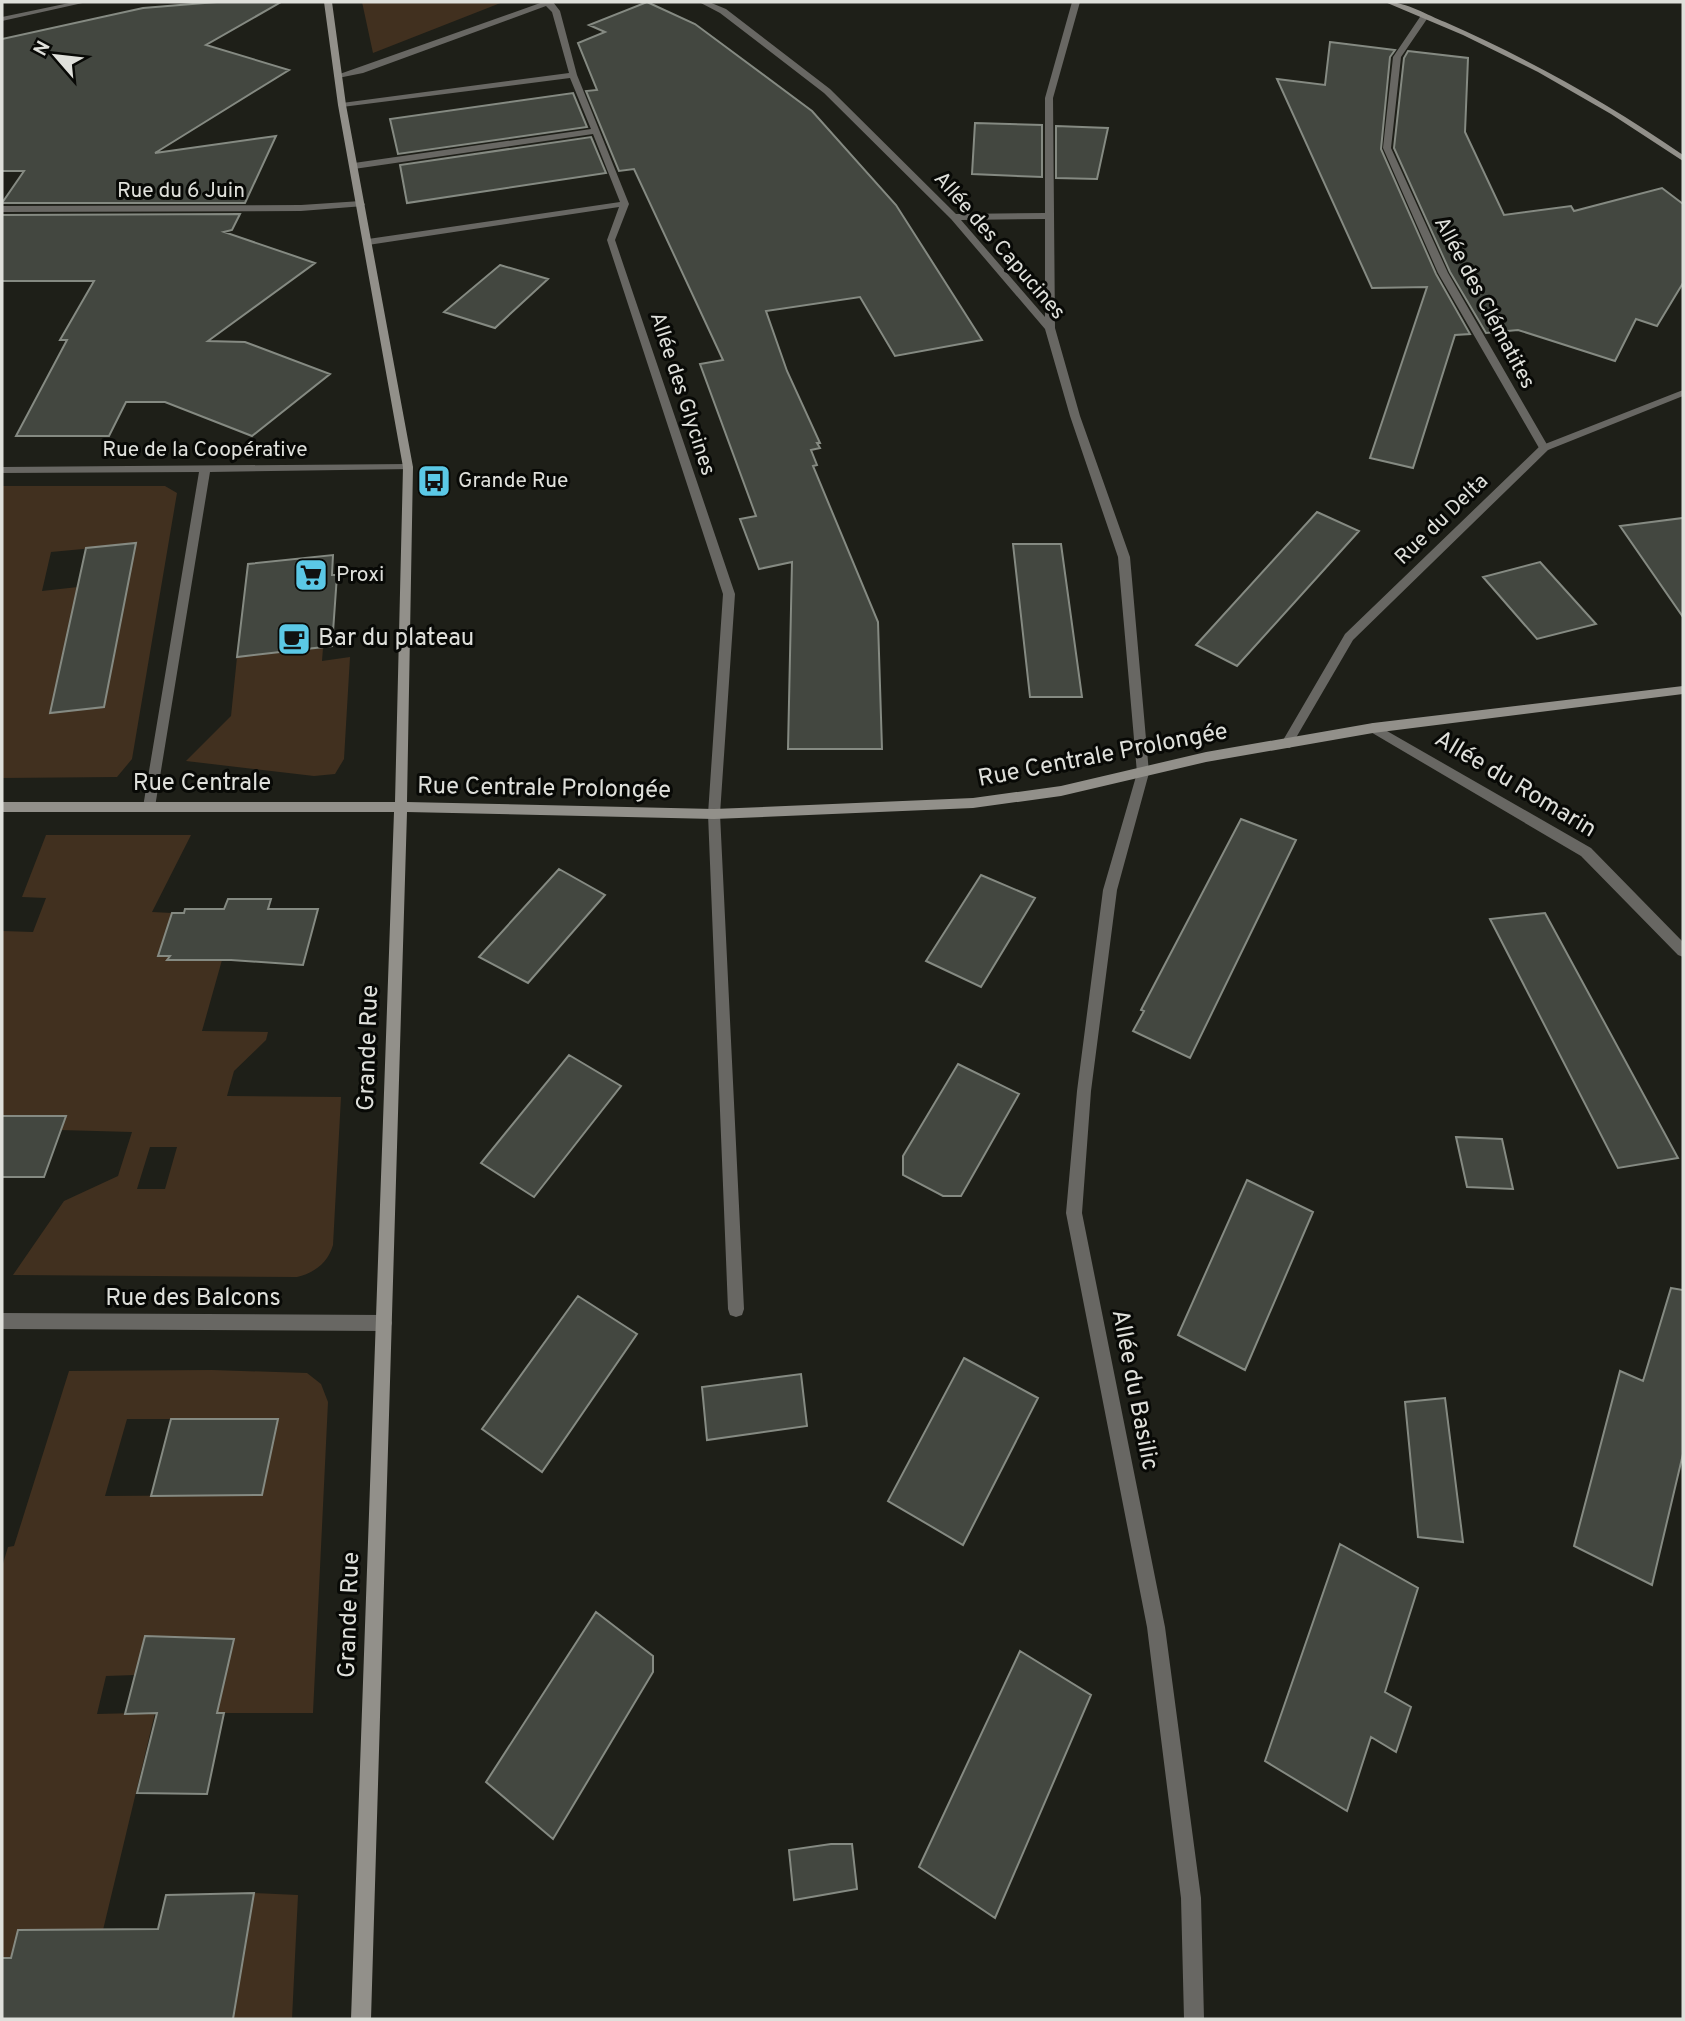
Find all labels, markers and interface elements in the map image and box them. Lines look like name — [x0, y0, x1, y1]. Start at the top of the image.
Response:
north arrow — [21, 21, 91, 91]
text: N — [29, 37, 57, 61]
street label: Allée des Capucines — [927, 166, 1071, 326]
street label: Rue du 6 Juin — [117, 178, 245, 205]
street label: Allée des Clématites — [1427, 212, 1541, 394]
street label: Allée des Glycines — [643, 309, 721, 479]
street label: Rue de la Coopérative — [102, 437, 308, 464]
bus stop icon: Grande Rue — [415, 462, 453, 500]
place label: Grande Rue — [458, 468, 568, 495]
street label: Rue du Delta — [1390, 469, 1494, 571]
supermarket icon: Proxi — [292, 556, 330, 594]
place label: Proxi — [336, 562, 384, 589]
cafe icon: Bar du plateau — [275, 620, 313, 658]
place label: Bar du plateau — [318, 624, 474, 654]
street label: Rue Centrale Prolongée — [976, 717, 1230, 795]
street label: Allée du Romarin — [1428, 725, 1602, 845]
street label: Rue Centrale — [133, 769, 271, 799]
street label: Rue Centrale Prolongée — [417, 772, 671, 806]
street label: Grande Rue — [352, 984, 386, 1112]
street label: Rue des Balcons — [105, 1284, 281, 1314]
street label: Allée du Basilic — [1104, 1307, 1164, 1473]
street label: Grande Rue — [333, 1551, 367, 1679]

